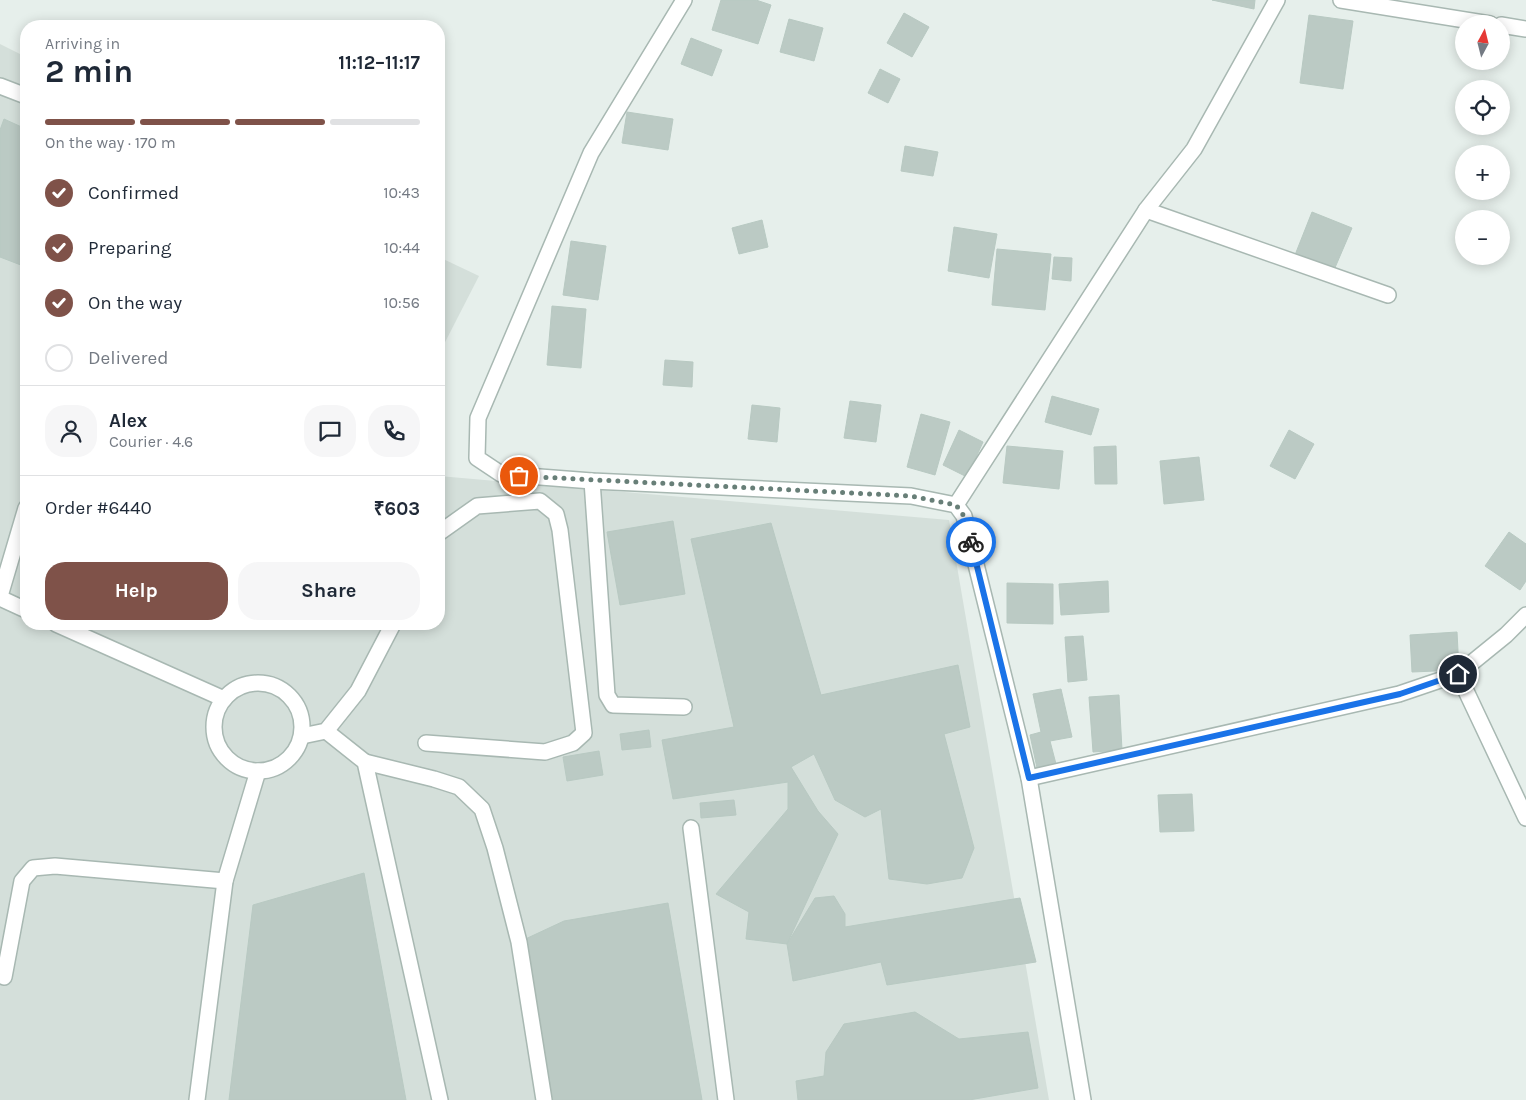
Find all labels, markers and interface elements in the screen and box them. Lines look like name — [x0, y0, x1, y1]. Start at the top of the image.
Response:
north arrow — [1455, 15, 1510, 70]
map controls — [1455, 15, 1510, 265]
text: Arriving in — [45, 34, 120, 53]
text: 11:12–11:17 — [338, 52, 420, 74]
text: 2 min — [45, 53, 133, 90]
button: locate — [1455, 80, 1510, 135]
text: On the way · 170 m — [45, 133, 176, 152]
button: + — [1455, 145, 1510, 200]
icon: check — [45, 179, 73, 207]
text: Confirmed — [88, 182, 179, 204]
text: 10:43 — [383, 183, 420, 202]
button: − — [1455, 210, 1510, 265]
icon: check — [45, 234, 73, 262]
text: Preparing — [88, 237, 171, 259]
text: 10:44 — [384, 238, 420, 257]
icon: check — [45, 289, 73, 317]
text: On the way — [88, 292, 182, 314]
text: 10:56 — [383, 293, 420, 312]
text: Delivered — [88, 347, 168, 369]
button: person — [45, 405, 97, 457]
button: chat — [304, 405, 356, 457]
button: phone — [368, 405, 420, 457]
text: Alex — [109, 410, 147, 432]
text: Courier · 4.6 — [109, 432, 193, 451]
pin — [498, 455, 540, 497]
icon: bag — [505, 462, 533, 490]
text: Order #6440 — [45, 497, 152, 519]
text: ₹603 — [374, 498, 420, 520]
courier — [946, 517, 996, 567]
icon: bike — [957, 528, 985, 556]
button: Help — [45, 562, 228, 620]
button: Share — [238, 562, 420, 620]
pin — [1437, 653, 1479, 695]
icon: home — [1444, 660, 1472, 688]

